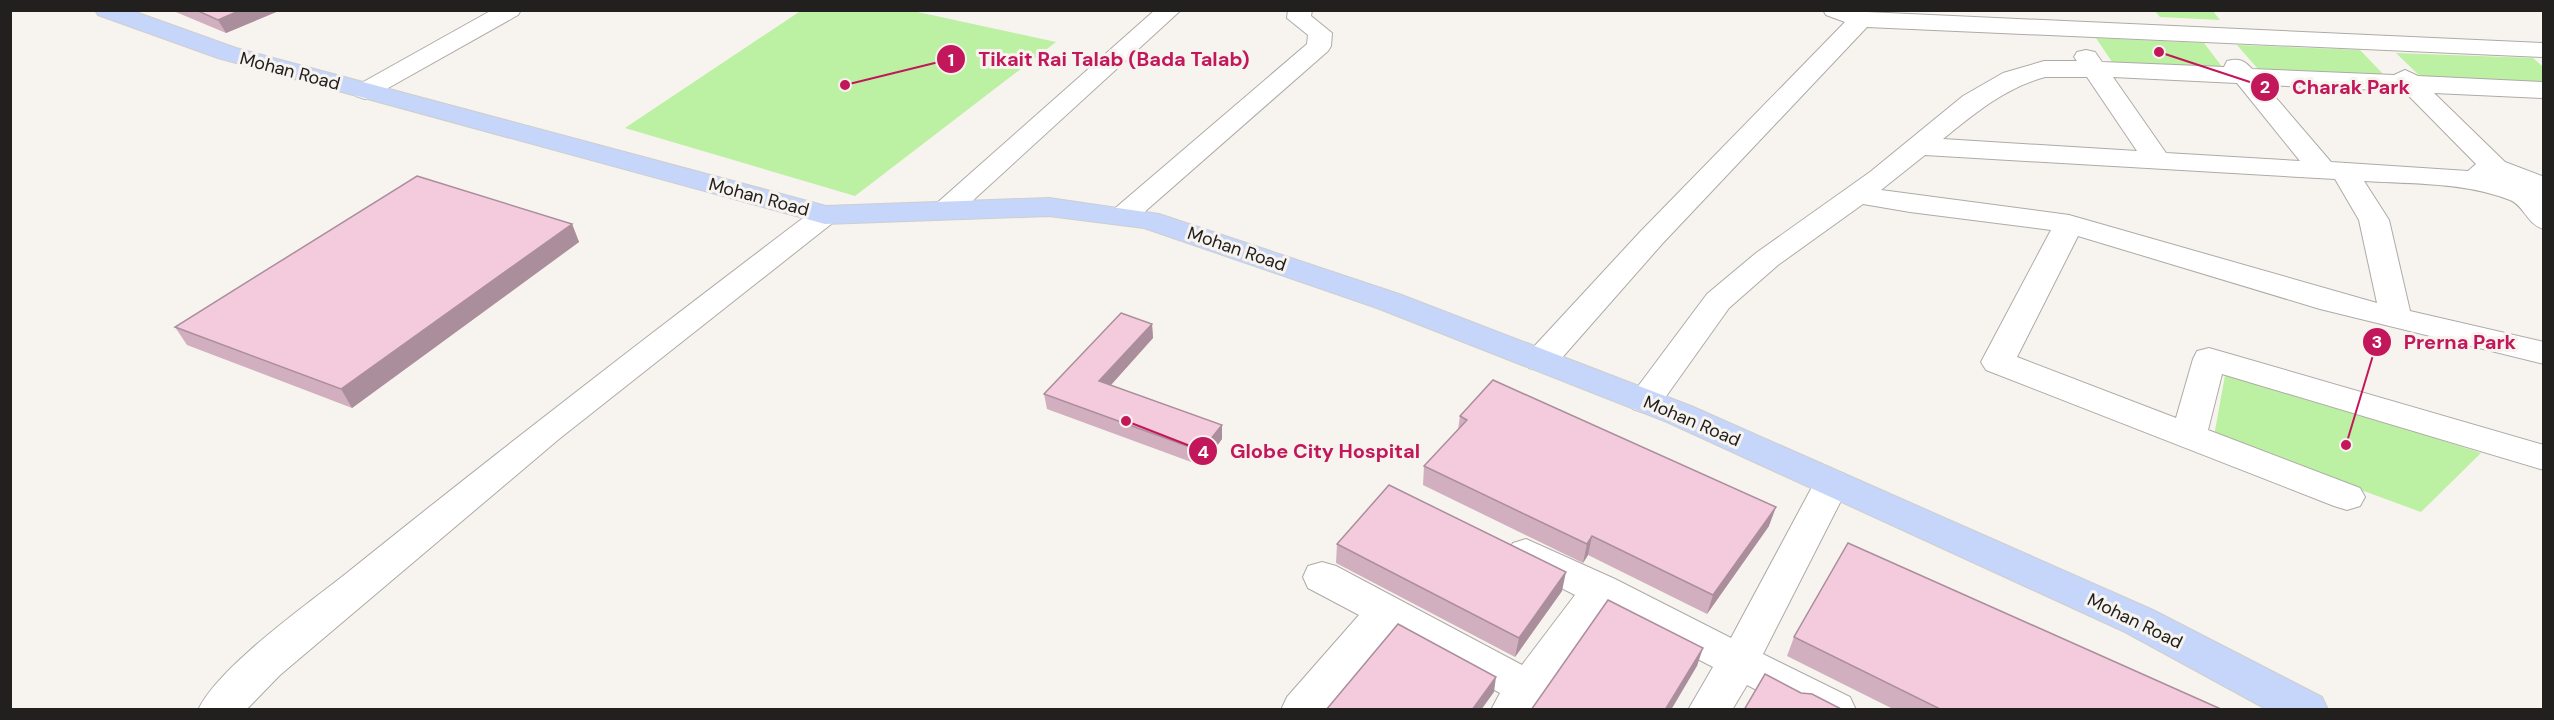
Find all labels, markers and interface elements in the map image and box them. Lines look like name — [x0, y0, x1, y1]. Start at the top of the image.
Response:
callout: Tikait Rai Talab (Bada Talab) — [936, 40, 1262, 78]
street label: Mohan Road — [237, 46, 343, 96]
text: Tikait Rai Talab (Bada Talab) — [978, 46, 1250, 72]
text: 1 — [948, 48, 954, 72]
callout: Charak Park — [2250, 68, 2422, 106]
text: Charak Park — [2292, 74, 2410, 100]
text: 2 — [2260, 75, 2270, 99]
street label: Mohan Road — [706, 172, 812, 222]
street label: Mohan Road — [1184, 221, 1290, 277]
callout: Prerna Park — [2362, 323, 2528, 361]
text: Prerna Park — [2404, 329, 2517, 355]
text: 3 — [2372, 330, 2382, 354]
street label: Mohan Road — [1640, 390, 1744, 452]
callout: Globe City Hospital — [1188, 432, 1432, 470]
text: Globe City Hospital — [1230, 438, 1420, 464]
text: 4 — [1197, 440, 1209, 464]
street label: Mohan Road — [2083, 588, 2187, 654]

